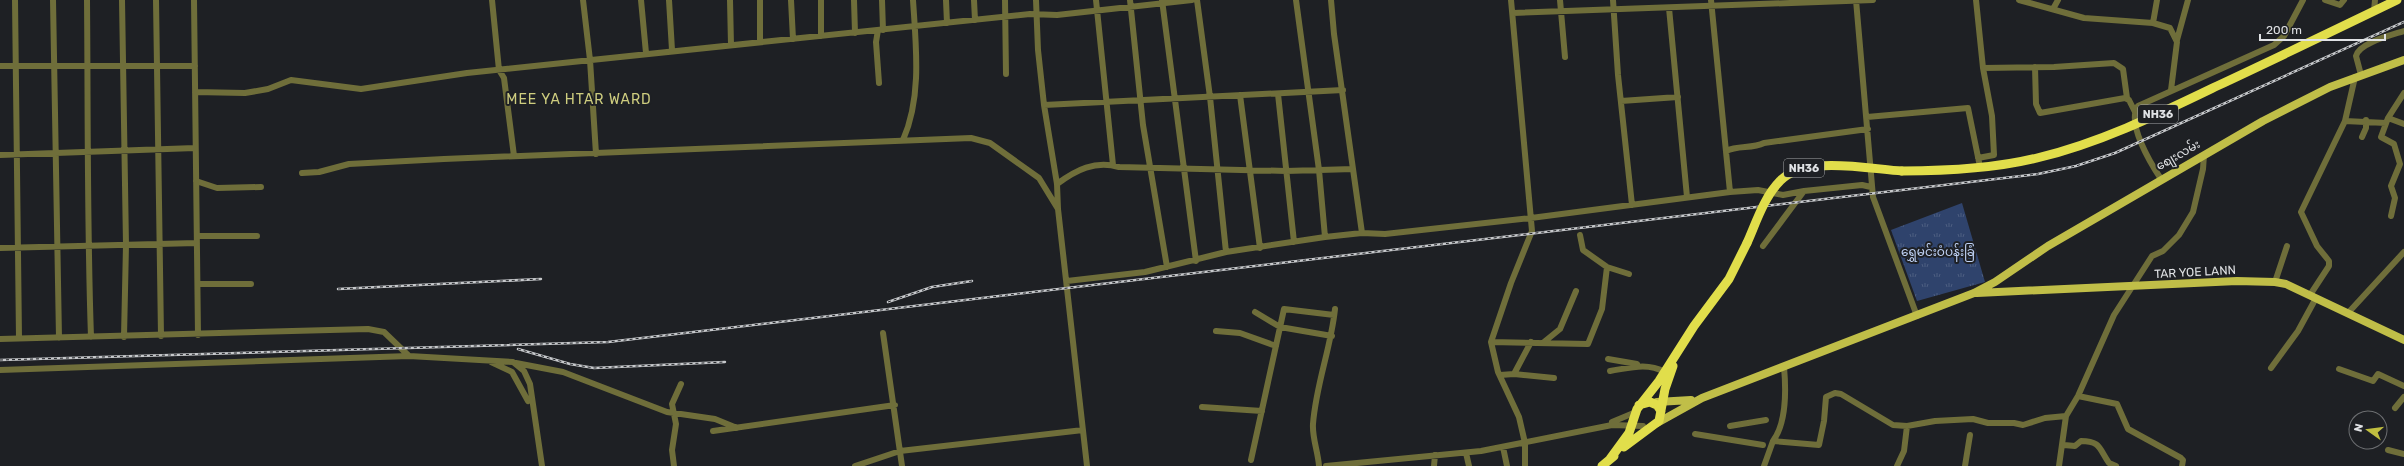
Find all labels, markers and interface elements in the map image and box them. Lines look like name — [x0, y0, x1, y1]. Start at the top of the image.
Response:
scale bar — [2260, 16, 2385, 42]
text: 200 m — [2266, 23, 2302, 37]
district label: MEE YA HTAR WARD — [506, 91, 652, 108]
road number: NH36 — [2138, 105, 2178, 123]
street label: စျေးလမ်း — [2152, 135, 2204, 176]
road number: NH36 — [1784, 159, 1824, 177]
park label: ရွှေမင်းဝံပန်းခြံ — [1901, 243, 1975, 262]
street label: TAR YOE LANN — [2154, 263, 2236, 281]
north arrow — [2348, 410, 2388, 450]
text: N — [2352, 422, 2366, 433]

